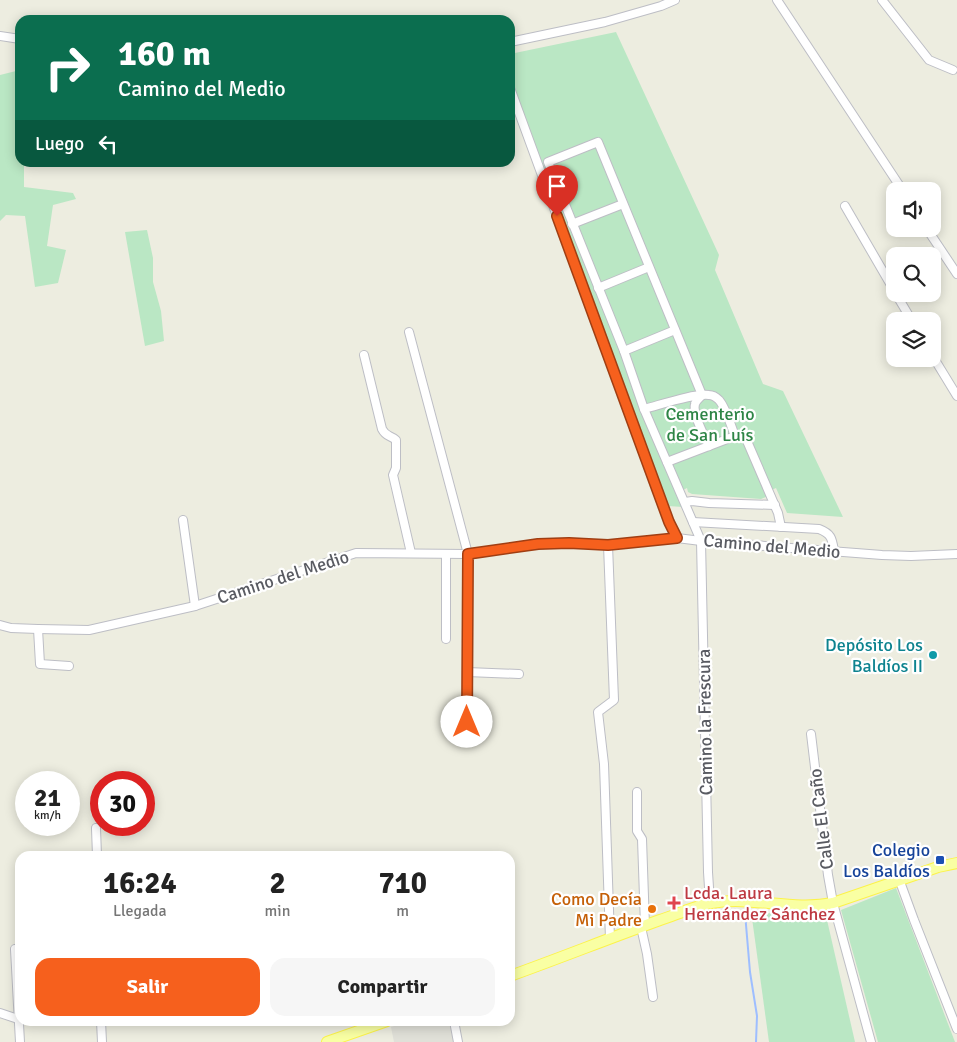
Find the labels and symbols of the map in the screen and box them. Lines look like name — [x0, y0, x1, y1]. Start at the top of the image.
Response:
pin — [536, 165, 578, 216]
park label: Cementerio de San Luís — [665, 403, 755, 446]
street label: Camino del Medio — [703, 529, 841, 563]
street label: Camino del Medio — [214, 545, 352, 609]
place label: Depósito Los Baldíos II — [825, 634, 923, 677]
street label: Camino la Frescura — [693, 648, 717, 796]
marker: Depósito Los Baldíos II — [927, 649, 939, 661]
position arrow — [440, 695, 492, 747]
street label: Calle El Caño — [804, 767, 838, 871]
speed limit sign: 30 — [90, 771, 155, 836]
place label: Colegio Los Baldíos — [843, 839, 930, 882]
marker: Colegio Los Baldíos — [934, 854, 946, 866]
place label: Lcda. Laura Hernández Sánchez — [684, 882, 835, 925]
place label: Como Decía Mi Padre — [551, 888, 642, 931]
marker: Lcda. Laura Hernández Sánchez — [668, 897, 680, 909]
marker: Como Decía Mi Padre — [646, 903, 658, 915]

